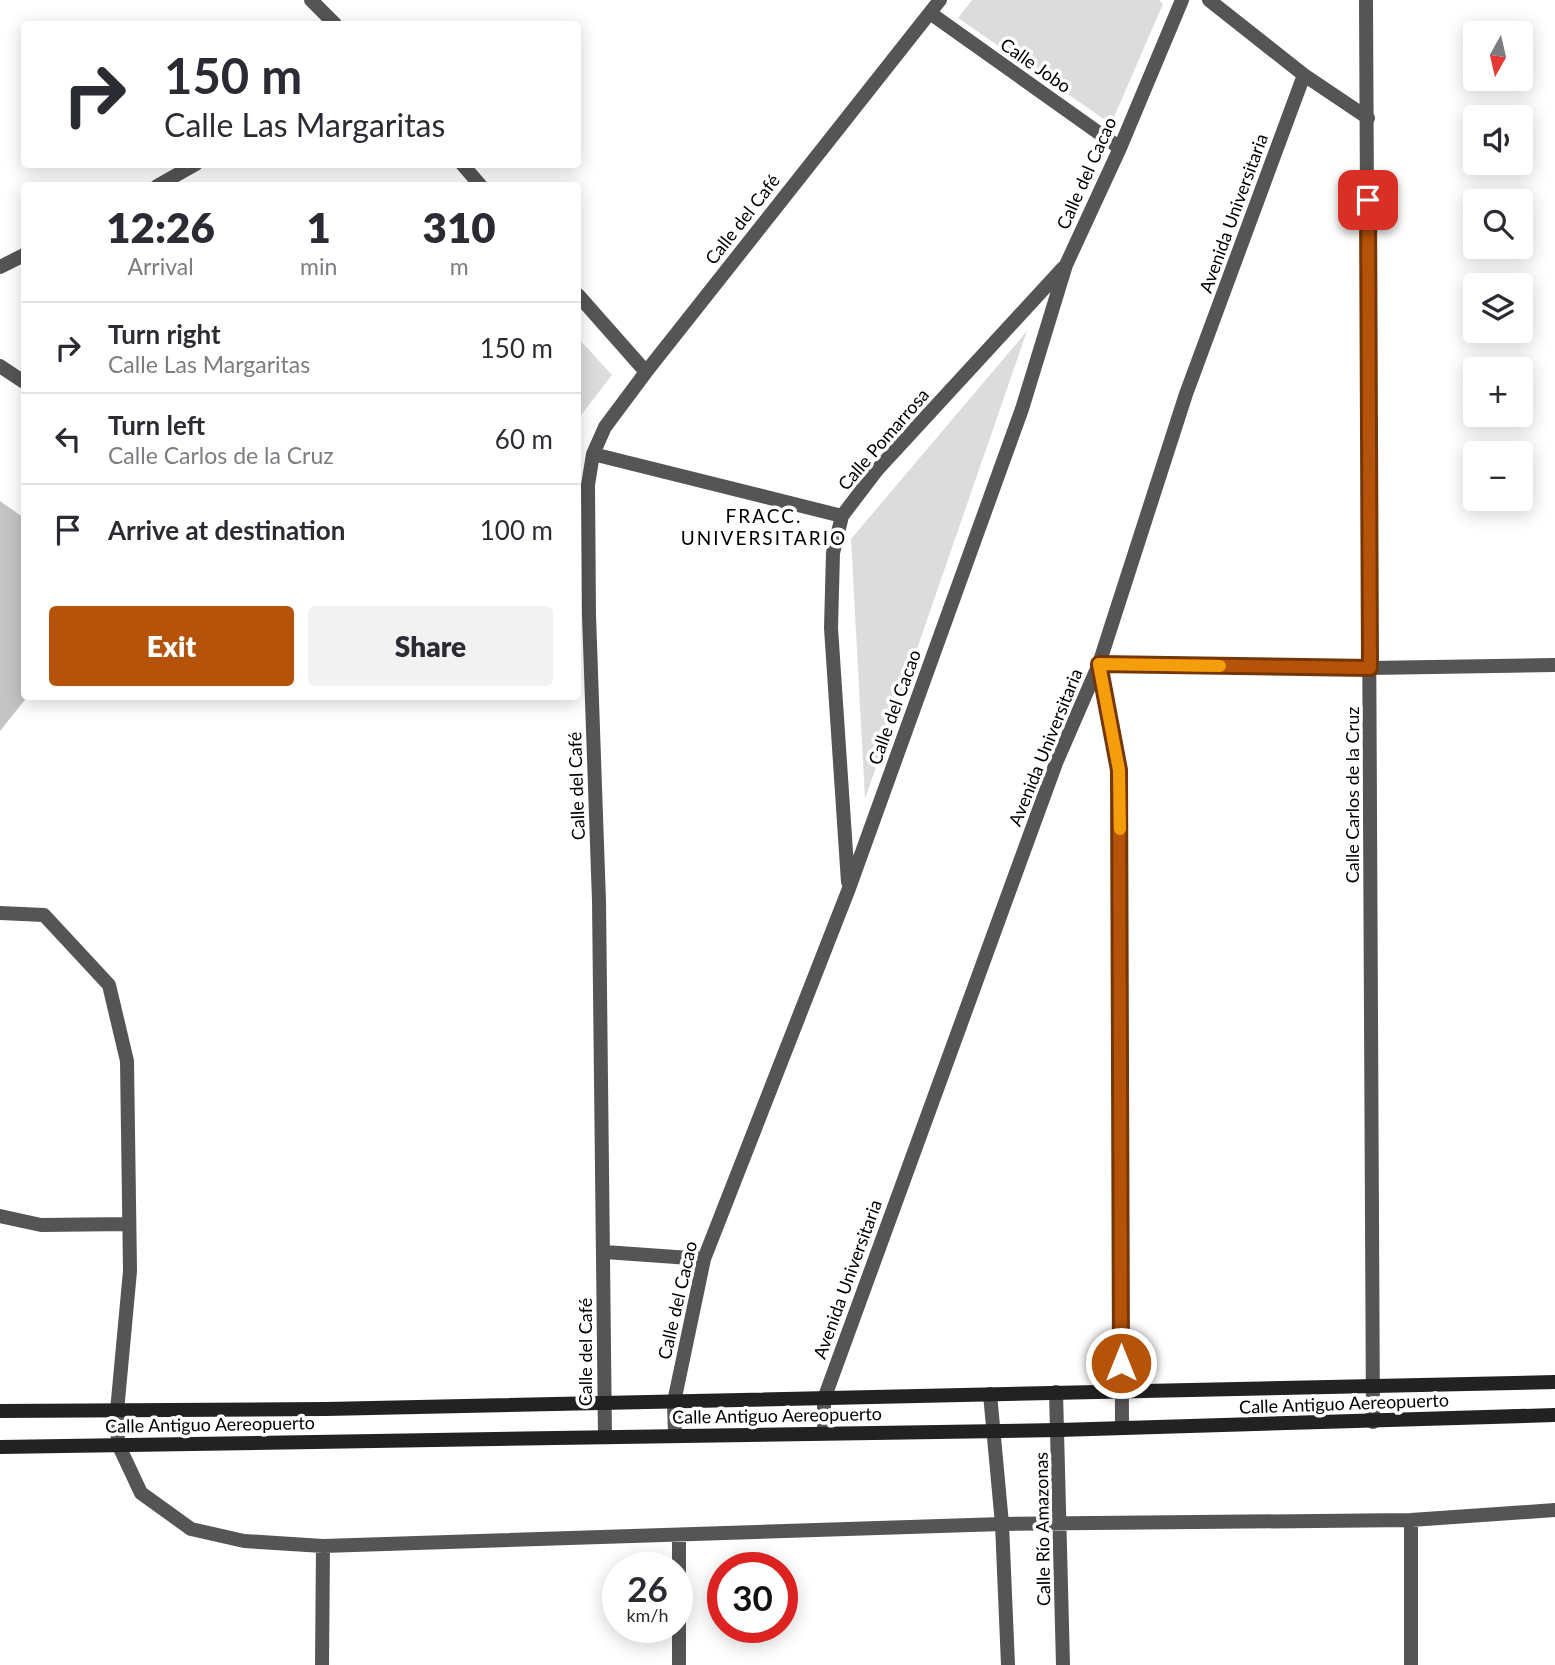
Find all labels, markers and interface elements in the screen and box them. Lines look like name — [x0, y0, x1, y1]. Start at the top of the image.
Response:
north arrow — [1463, 21, 1533, 91]
map controls — [1463, 21, 1533, 511]
street label: Calle Jobo — [997, 33, 1075, 97]
text: 150 m — [164, 46, 302, 104]
icon: right — [49, 49, 140, 140]
text: Calle Las Margaritas — [164, 105, 445, 144]
button: sound — [1463, 105, 1533, 175]
street label: Calle del Cacao — [1051, 113, 1121, 233]
street label: Avenida Universitaria — [1194, 130, 1272, 296]
street label: Calle del Café — [700, 170, 784, 268]
pin — [1338, 170, 1398, 230]
icon: arrive — [1349, 181, 1387, 219]
button: search — [1463, 189, 1533, 259]
text: 12:26 — [106, 202, 215, 252]
text: 1 — [307, 202, 331, 252]
text: 310 — [423, 202, 496, 252]
text: Arrival — [127, 252, 194, 280]
text: min — [300, 252, 337, 280]
text: m — [450, 252, 469, 280]
button: layers — [1463, 273, 1533, 343]
text: Turn right — [108, 318, 221, 350]
icon: right — [49, 329, 87, 367]
text: 150 m — [480, 332, 553, 364]
text: Calle Las Margaritas — [108, 350, 310, 378]
button: + — [1463, 357, 1533, 427]
street label: Calle Pomarrosa — [833, 384, 933, 494]
text: Turn left — [108, 409, 205, 441]
icon: left — [49, 420, 87, 458]
text: 60 m — [495, 423, 553, 455]
text: Calle Carlos de la Cruz — [108, 441, 334, 469]
button: − — [1463, 441, 1533, 511]
district label: FRACC. UNIVERSITARIO — [681, 504, 847, 549]
icon: arrive — [49, 511, 87, 549]
text: Arrive at destination — [108, 514, 345, 546]
text: 100 m — [480, 514, 553, 546]
button: Exit — [49, 606, 294, 686]
button: Share — [308, 606, 553, 686]
street label: Calle del Cacao — [863, 647, 925, 767]
street label: Avenida Universitaria — [1003, 665, 1087, 829]
street label: Calle Carlos de la Cruz — [1341, 707, 1363, 883]
street label: Calle del Café — [563, 731, 589, 841]
street label: Avenida Universitaria — [808, 1196, 886, 1362]
street label: Calle del Cacao — [653, 1239, 701, 1361]
street label: Calle del Café — [574, 1298, 596, 1406]
position arrow — [1084, 1326, 1158, 1400]
street label: Calle Antiguo Aereopuerto — [1239, 1388, 1449, 1418]
street label: Calle Antiguo Aereopuerto — [672, 1402, 882, 1428]
street label: Calle Antiguo Aereopuerto — [105, 1411, 315, 1437]
street label: Calle Río Amazonas — [1030, 1452, 1054, 1606]
speed limit sign: 30 — [707, 1552, 798, 1643]
text: 26 — [627, 1567, 668, 1609]
text: km/h — [626, 1604, 669, 1626]

